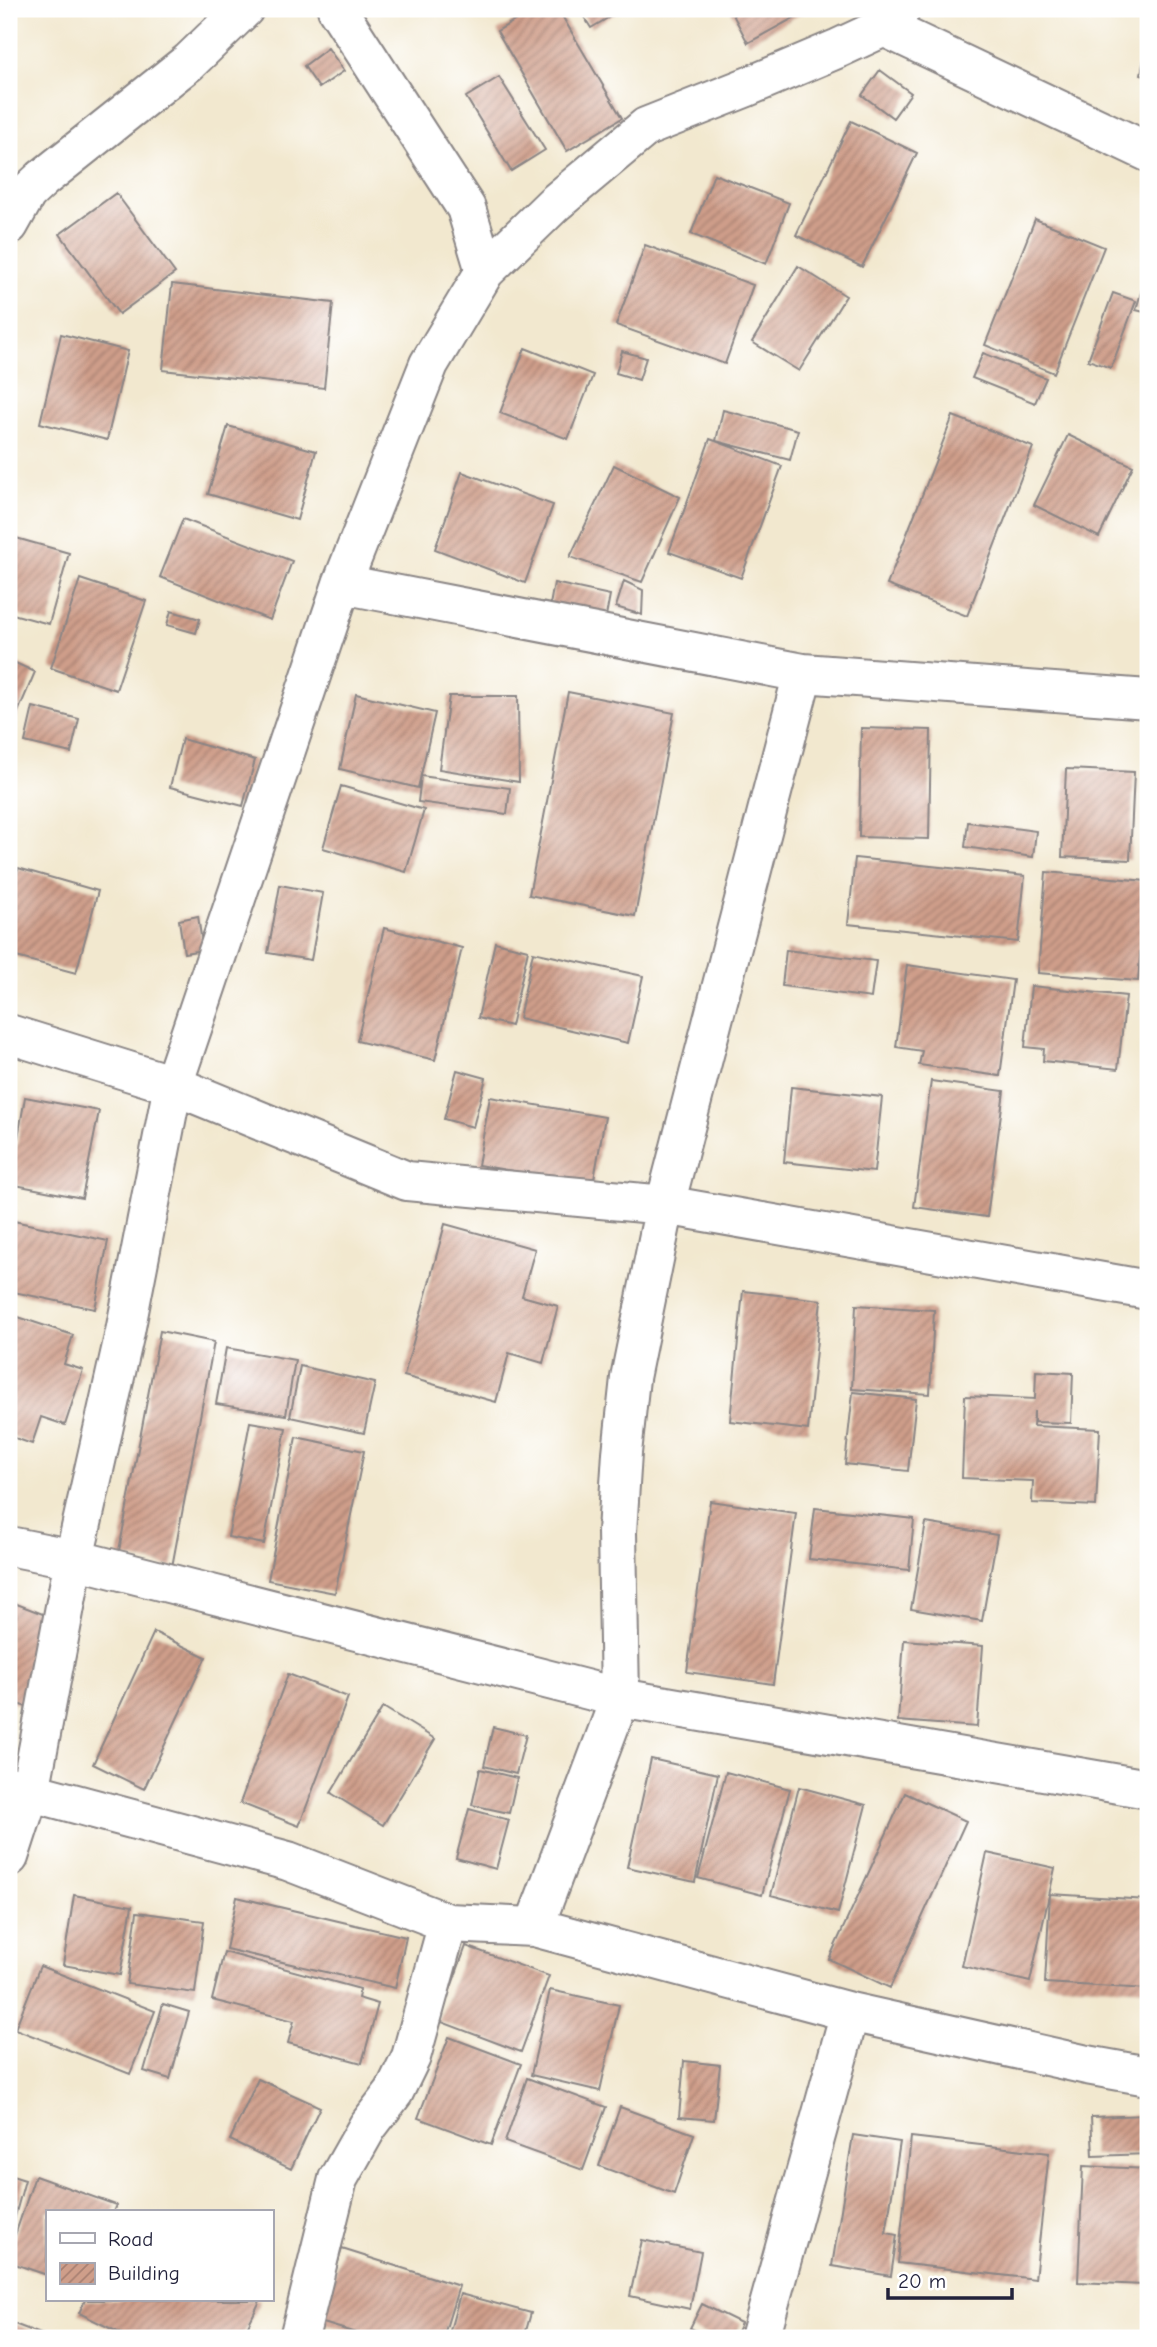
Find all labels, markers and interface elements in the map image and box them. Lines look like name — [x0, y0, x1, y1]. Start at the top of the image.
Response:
legend — [46, 2210, 273, 2302]
text: Road — [108, 2227, 153, 2251]
scale bar — [888, 2256, 1012, 2300]
text: Building — [108, 2261, 180, 2285]
text: 20 m — [898, 2269, 946, 2293]

